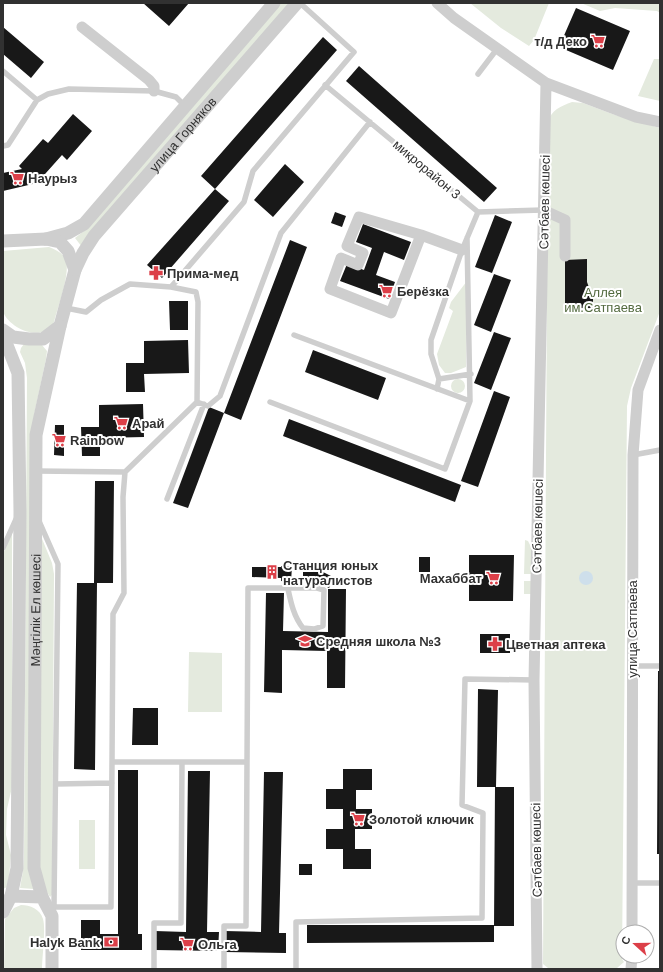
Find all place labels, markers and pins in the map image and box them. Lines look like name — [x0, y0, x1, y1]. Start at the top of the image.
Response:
supermarket icon: т/д Деко — [590, 33, 606, 49]
place label: т/д Деко — [534, 34, 587, 49]
supermarket icon: Наурыз — [9, 170, 25, 186]
place label: Наурыз — [28, 171, 78, 186]
pharmacy icon: Прима-мед — [148, 265, 164, 281]
place label: Прима-мед — [167, 266, 239, 281]
supermarket icon: Берёзка — [378, 283, 394, 299]
place label: Берёзка — [397, 284, 450, 299]
supermarket icon: Арай — [113, 415, 129, 431]
place label: Арай — [132, 416, 165, 431]
supermarket icon: Rainbow — [51, 432, 67, 448]
place label: Rainbow — [70, 433, 125, 448]
place label: Станция юных натуралистов — [283, 558, 379, 588]
building icon: Станция юных натуралистов — [264, 564, 280, 580]
supermarket icon: Махаббат — [485, 570, 501, 586]
place label: Махаббат — [420, 571, 482, 586]
school or university icon: Средняя школа №3 — [297, 633, 313, 649]
place label: Средняя школа №3 — [316, 634, 441, 649]
pharmacy icon: Цветная аптека — [487, 636, 503, 652]
place label: Цветная аптека — [506, 637, 606, 652]
supermarket icon: Золотой ключик — [350, 811, 366, 827]
place label: Золотой ключик — [369, 812, 474, 827]
bank icon: Halyk Bank — [103, 934, 119, 950]
place label: Halyk Bank — [30, 935, 101, 950]
supermarket icon: Ольга — [179, 936, 195, 952]
place label: Ольга — [198, 937, 238, 952]

